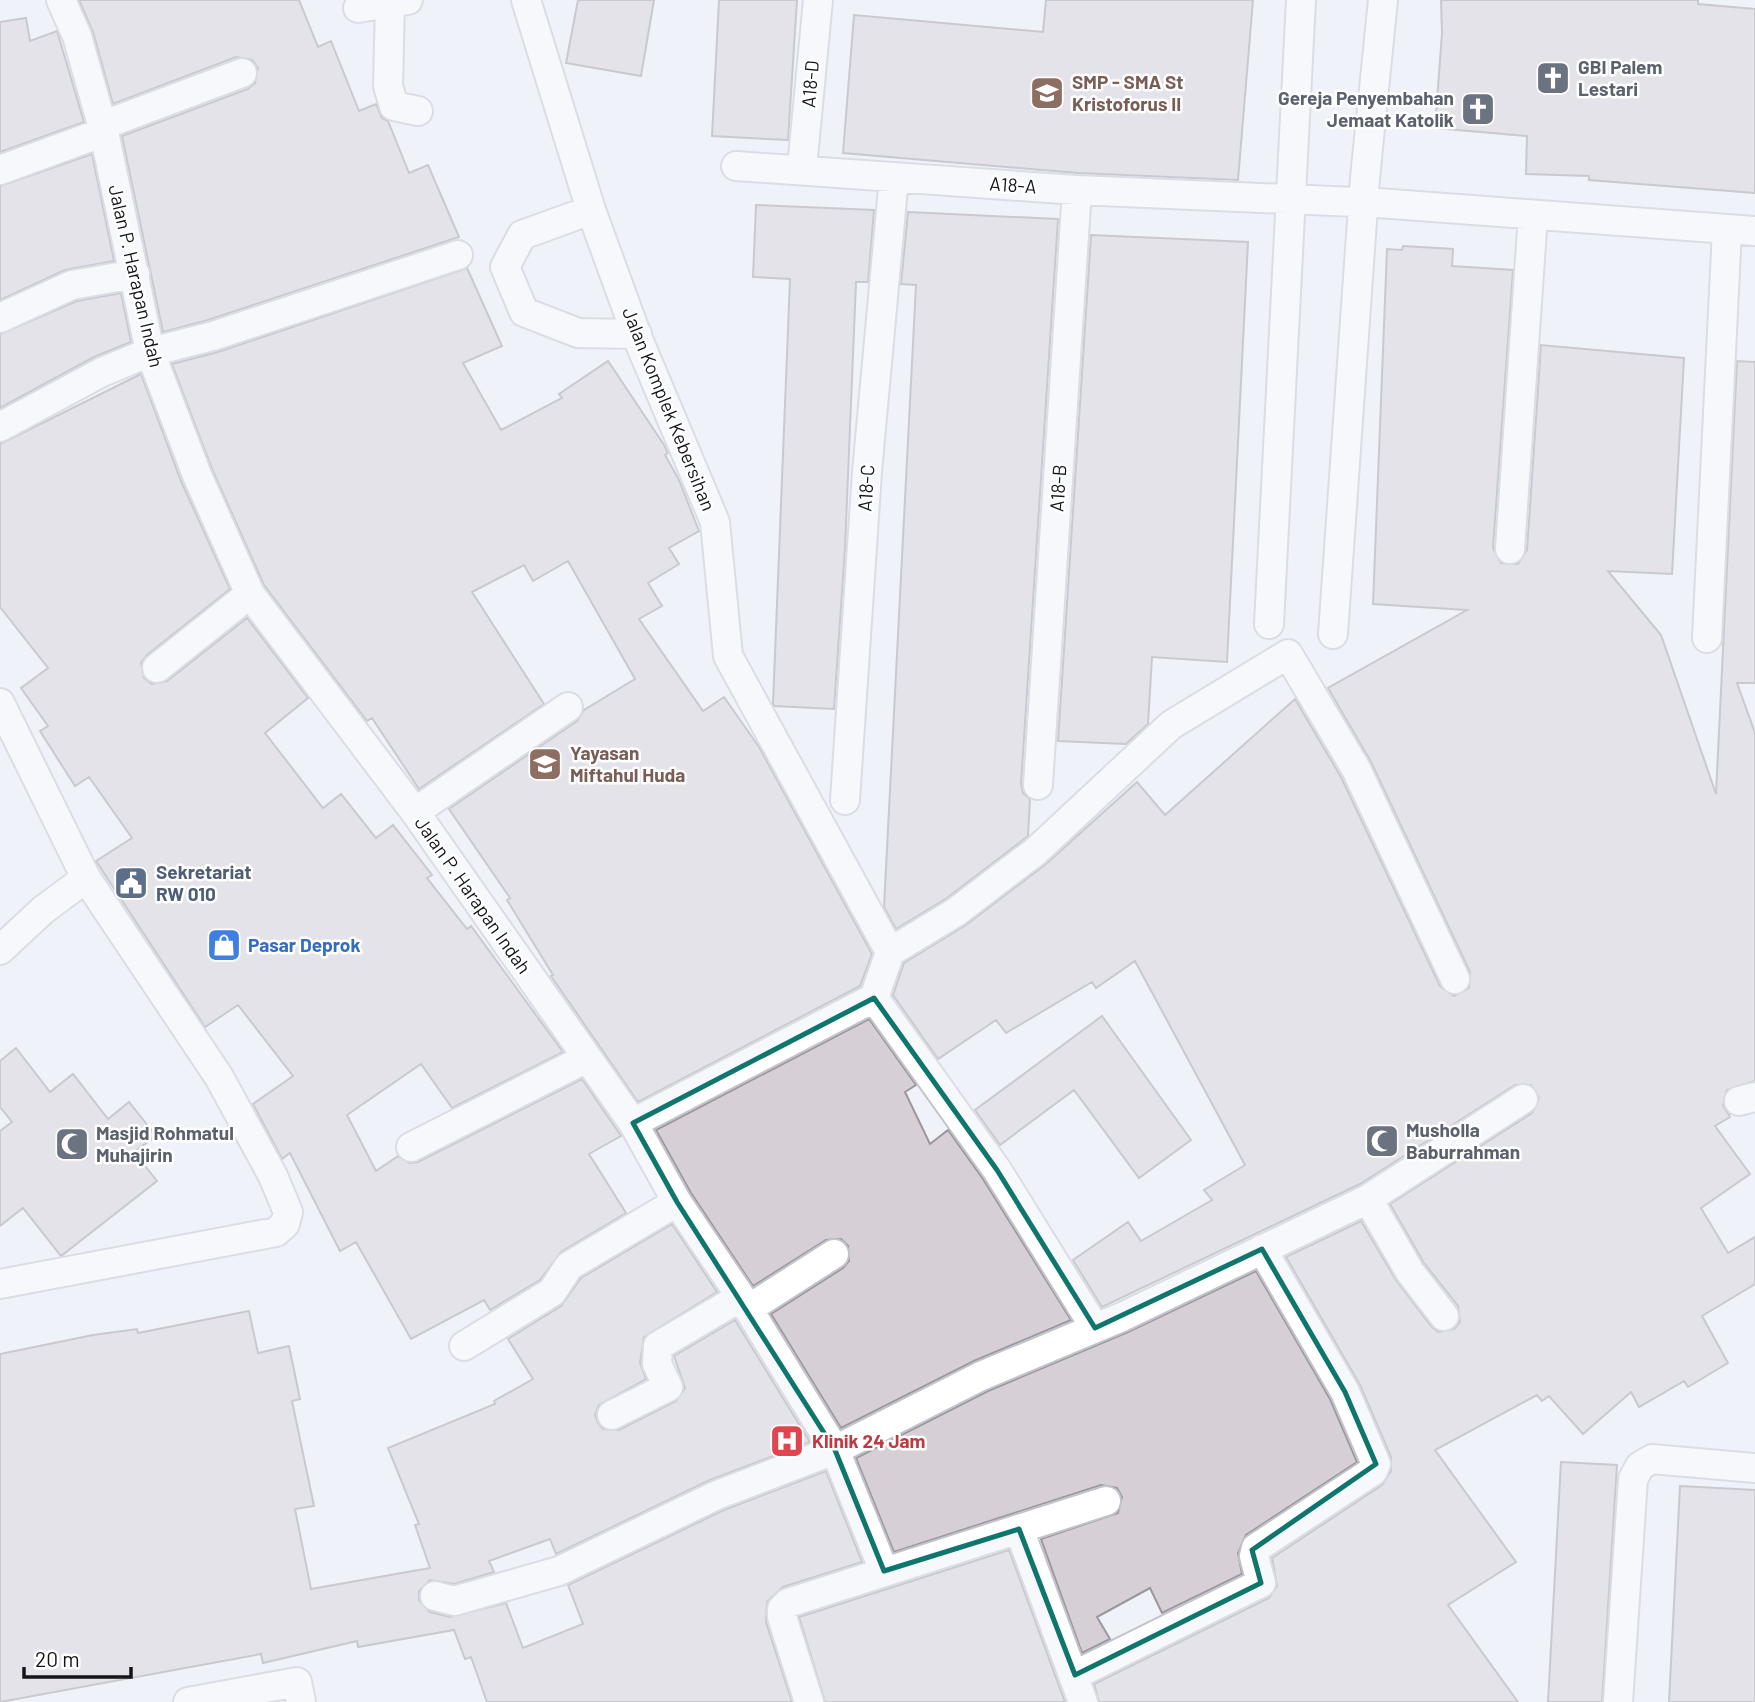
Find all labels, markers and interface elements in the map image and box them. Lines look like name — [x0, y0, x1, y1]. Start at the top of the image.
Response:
place label: GBI Palem Lestari — [1578, 55, 1662, 100]
street label: A18-D — [796, 59, 823, 109]
church icon: GBI Palem Lestari — [1534, 59, 1572, 97]
place label: SMP - SMA St Kristoforus II — [1072, 70, 1184, 115]
school or university icon: SMP - SMA St Kristoforus II — [1028, 74, 1066, 112]
place label: Gereja Penyembahan Jemaat Katolik — [1278, 86, 1454, 131]
church icon: Gereja Penyembahan Jemaat Katolik — [1459, 90, 1497, 128]
street label: A18-A — [989, 171, 1037, 198]
street label: Jalan P. Harapan Indah — [104, 182, 169, 369]
street label: Jalan Komplek Kebersihan — [618, 304, 721, 514]
street label: A18-B — [1044, 463, 1071, 512]
street label: A18-C — [852, 464, 879, 512]
place label: Yayasan Miftahul Huda — [570, 741, 685, 786]
school or university icon: Yayasan Miftahul Huda — [526, 745, 564, 783]
street label: Jalan P. Harapan Indah — [410, 812, 536, 978]
place label: Sekretariat RW 010 — [156, 860, 251, 905]
public building icon: Sekretariat RW 010 — [112, 864, 150, 902]
shop icon: Pasar Deprok — [205, 926, 243, 964]
place label: Pasar Deprok — [248, 933, 361, 956]
place label: Musholla Baburrahman — [1406, 1118, 1520, 1163]
place label: Masjid Rohmatul Muhajirin — [96, 1121, 234, 1166]
mosque icon: Musholla Baburrahman — [1363, 1122, 1401, 1160]
mosque icon: Masjid Rohmatul Muhajirin — [53, 1125, 91, 1163]
hospital icon: Klinik 24 Jam — [768, 1422, 806, 1460]
place label: Klinik 24 Jam — [812, 1429, 925, 1452]
scale bar — [24, 1636, 131, 1680]
text: 20 m — [35, 1646, 80, 1671]

